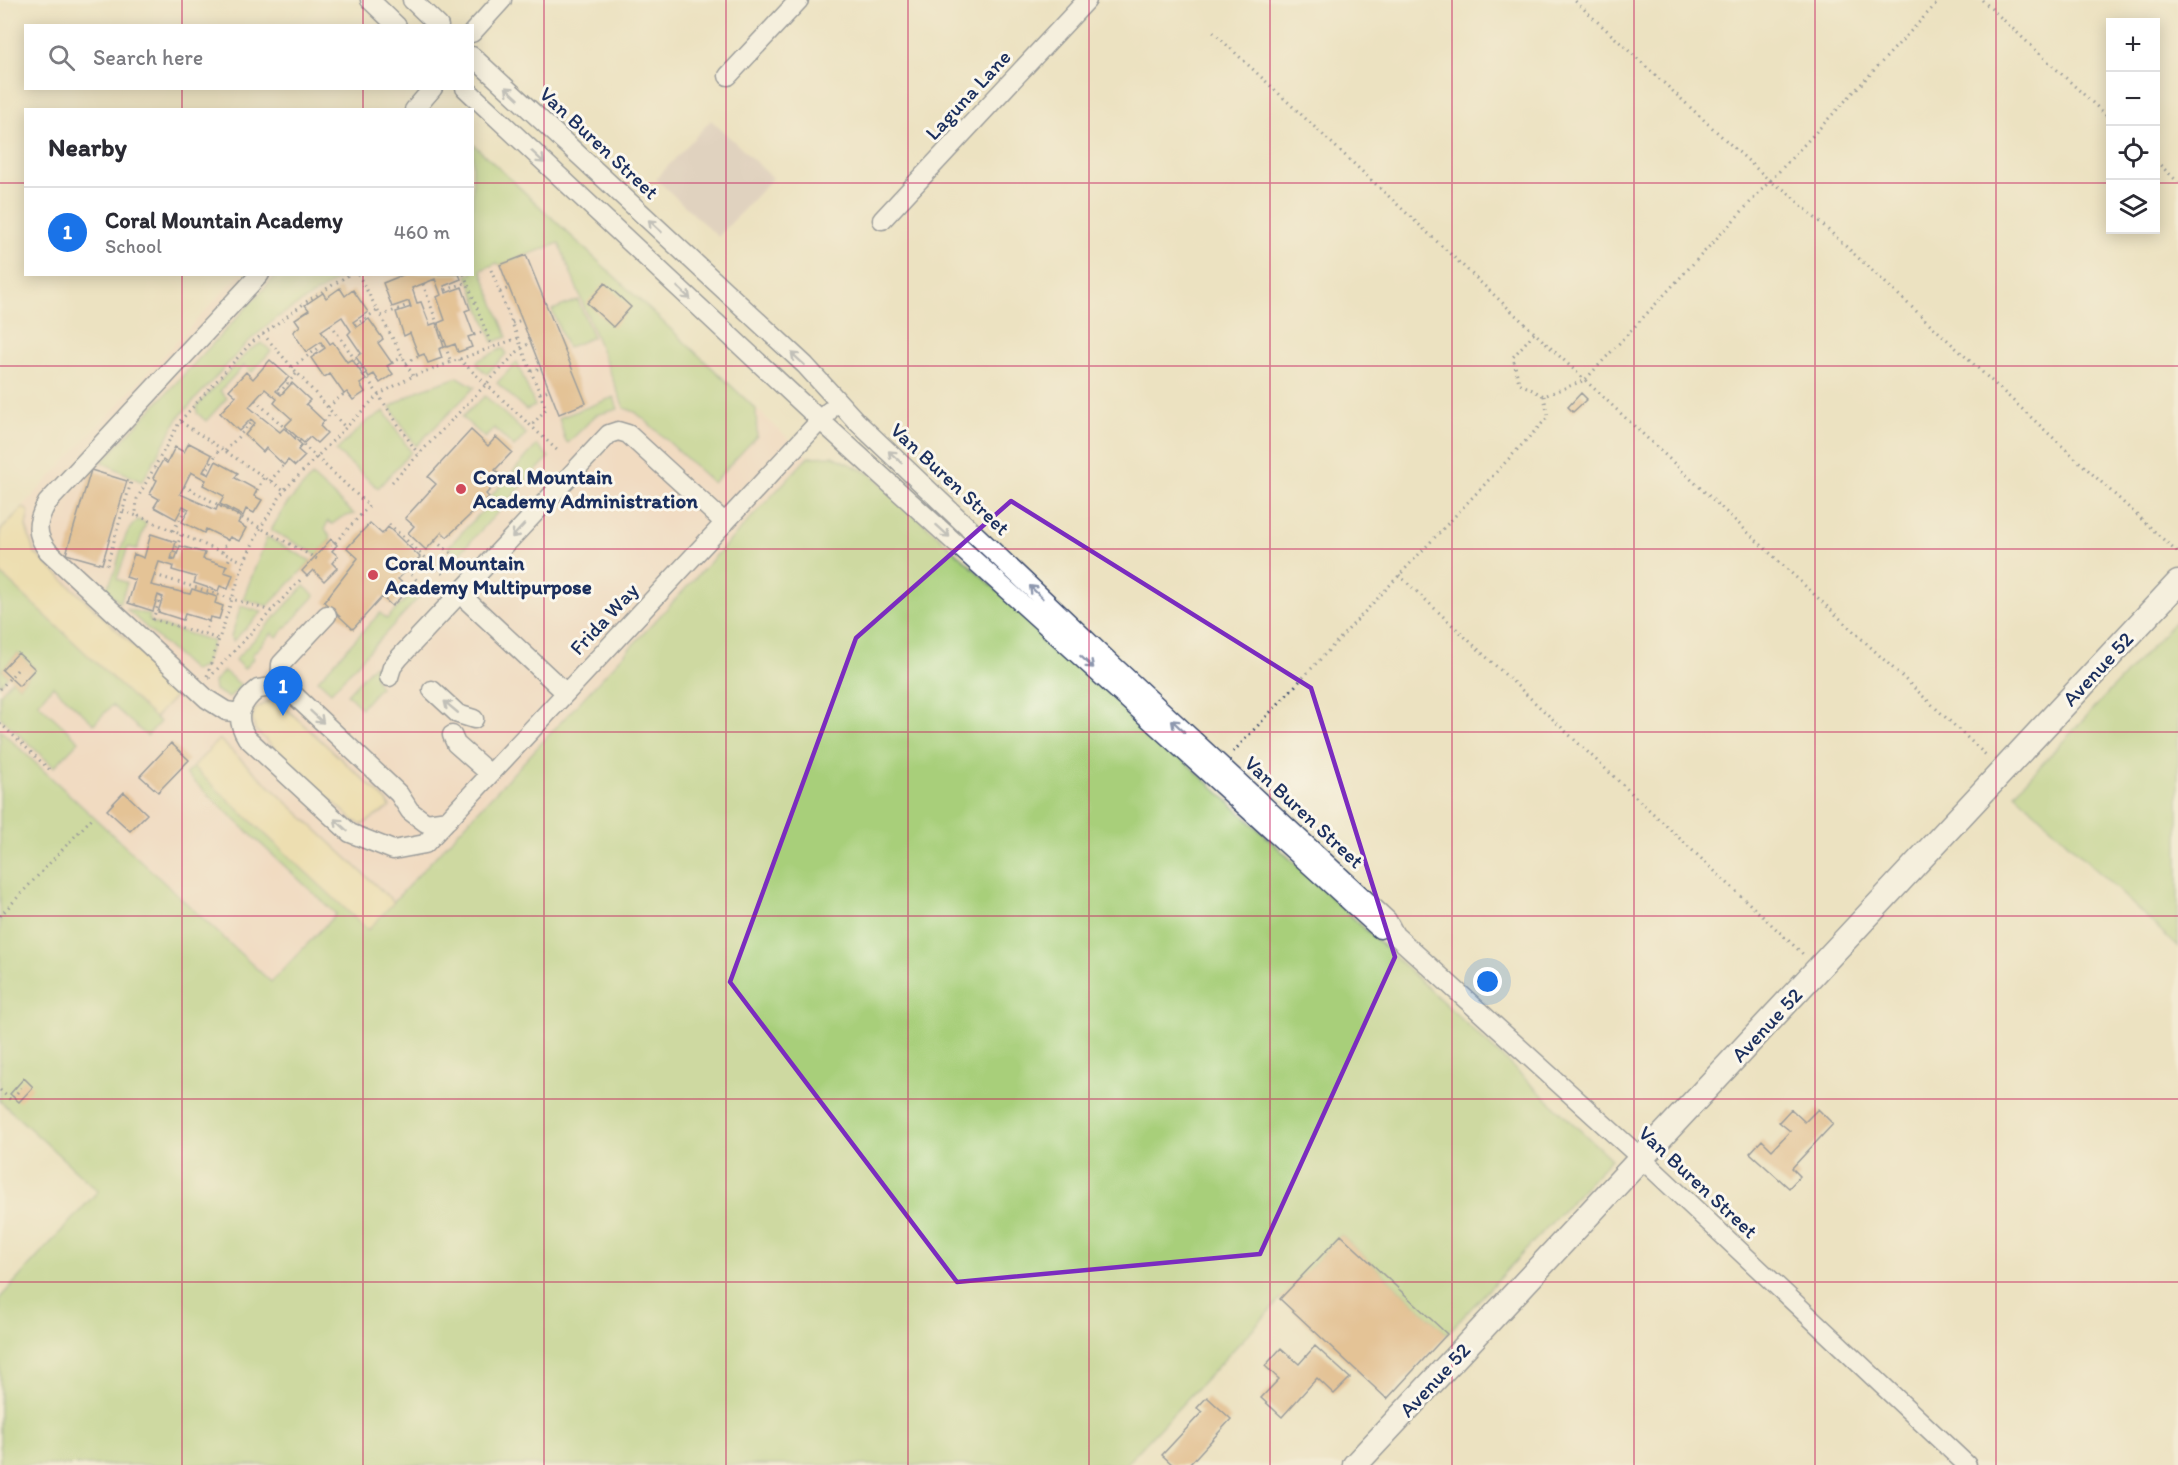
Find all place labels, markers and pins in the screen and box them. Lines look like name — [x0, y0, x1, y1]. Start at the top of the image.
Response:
place label: Coral Mountain Academy Administration — [472, 464, 698, 514]
marker: Coral Mountain Academy Administration — [454, 482, 468, 496]
place label: Coral Mountain Academy Multipurpose — [384, 550, 592, 600]
marker: Coral Mountain Academy Multipurpose — [366, 568, 380, 582]
pin: 1 — [264, 666, 302, 716]

